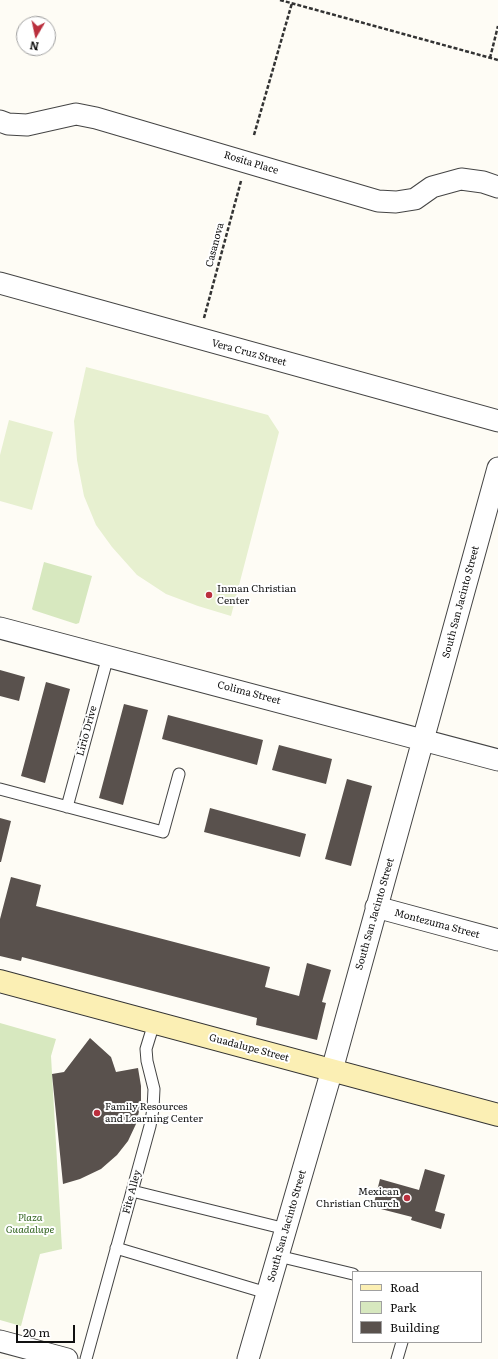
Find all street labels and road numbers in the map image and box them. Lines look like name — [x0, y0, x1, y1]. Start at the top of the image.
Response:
street label: Rosita Place — [222, 149, 280, 177]
street label: Casanova — [203, 222, 227, 268]
street label: Vera Cruz Street — [210, 337, 288, 369]
street label: South San Jacinto Street — [440, 544, 482, 660]
street label: Colima Street — [216, 679, 282, 707]
street label: Lirio Drive — [74, 704, 100, 758]
street label: South San Jacinto Street — [353, 857, 397, 971]
street label: Montezuma Street — [393, 907, 481, 941]
street label: Guadalupe Street — [208, 1032, 290, 1064]
street label: Fite Alley — [120, 1169, 144, 1215]
street label: South San Jacinto Street — [265, 1169, 309, 1283]

